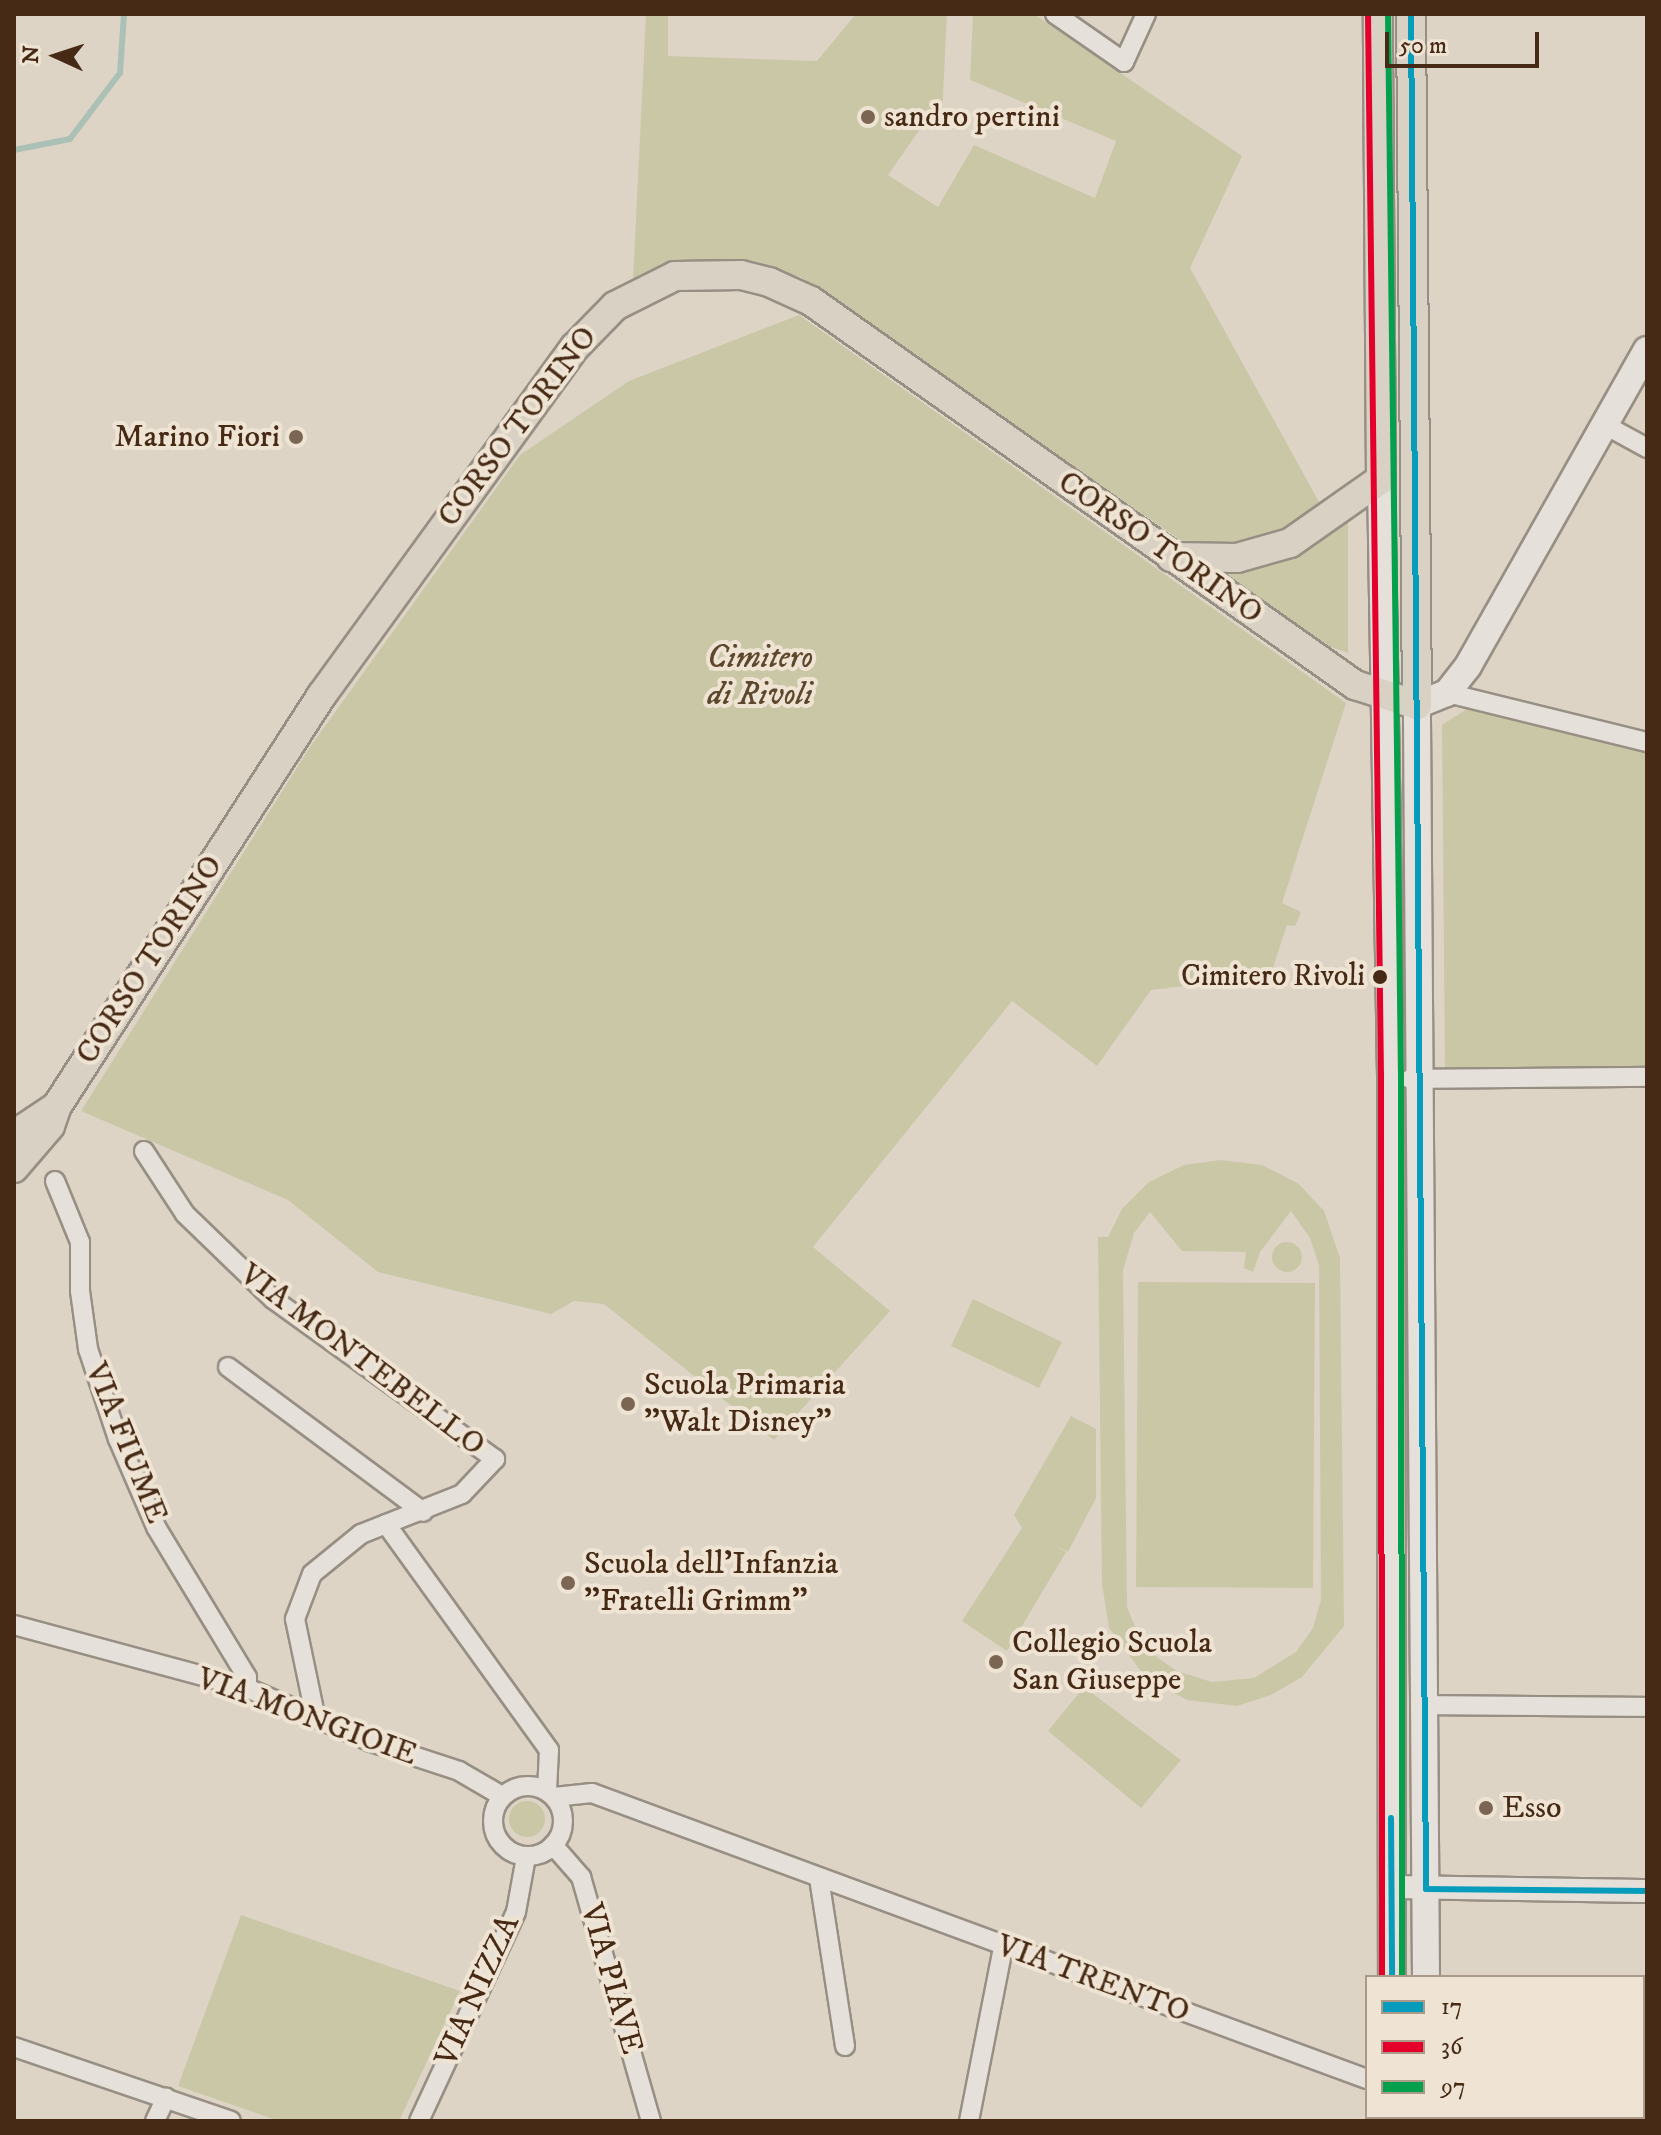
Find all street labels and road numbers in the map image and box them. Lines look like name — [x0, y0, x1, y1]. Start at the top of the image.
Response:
street label: CORSO TORINO — [430, 319, 606, 535]
street label: CORSO TORINO — [1050, 463, 1270, 633]
street label: CORSO TORINO — [68, 849, 232, 1071]
street label: VIA MONTEBELLO — [232, 1255, 492, 1465]
street label: VIA FIUME — [76, 1357, 176, 1529]
street label: VIA MONGIOIE — [192, 1659, 422, 1775]
street label: VIA PIAVE — [571, 1899, 651, 2059]
street label: VIA NIZZA — [428, 1909, 528, 2073]
street label: VIA TRENTO — [991, 1926, 1195, 2032]

